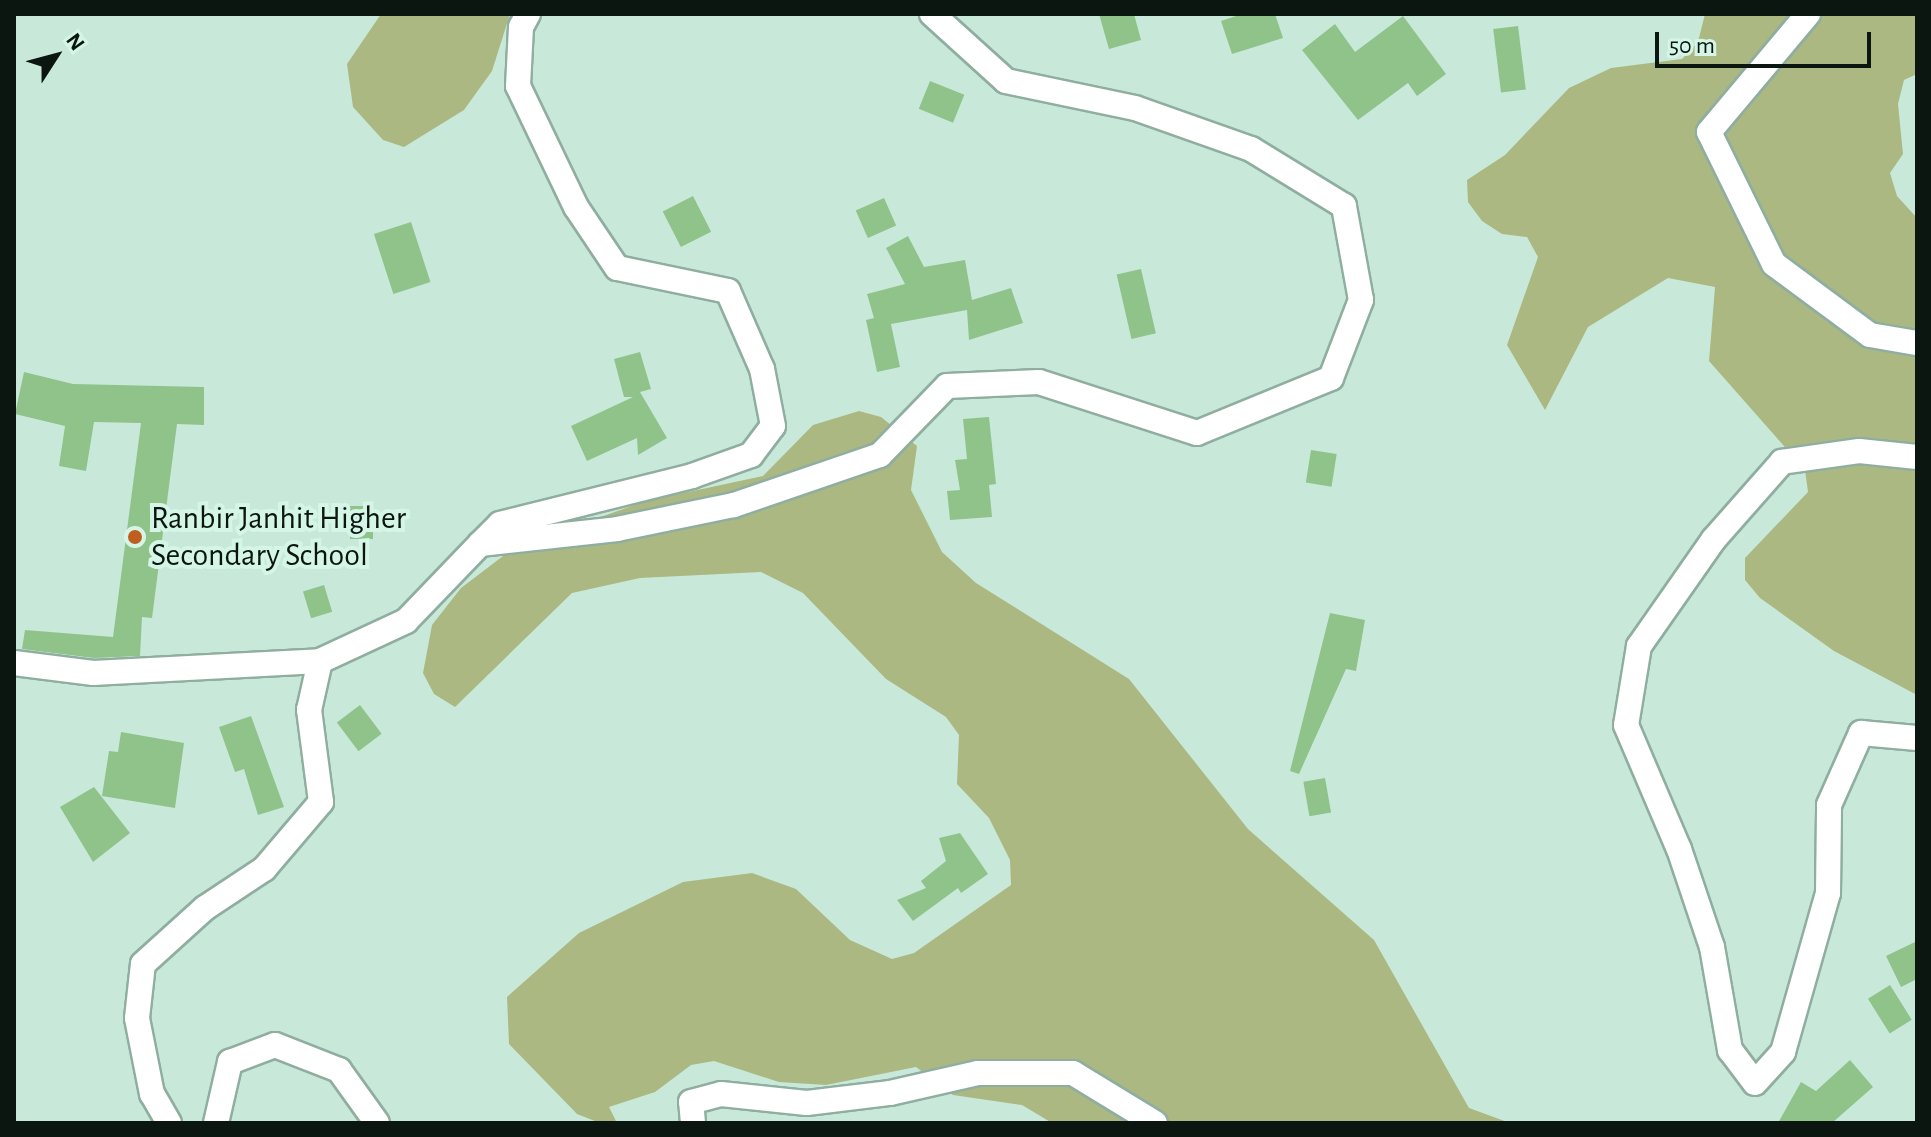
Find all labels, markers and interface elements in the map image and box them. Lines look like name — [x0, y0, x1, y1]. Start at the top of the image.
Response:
north arrow — [16, 16, 96, 96]
scale bar — [1659, 16, 1875, 66]
text: N — [62, 29, 89, 55]
text: 50 m — [1669, 34, 1715, 58]
place label: Ranbir Janhit Higher Secondary School — [151, 500, 406, 575]
marker: Ranbir Janhit Higher Secondary School — [126, 528, 144, 546]

